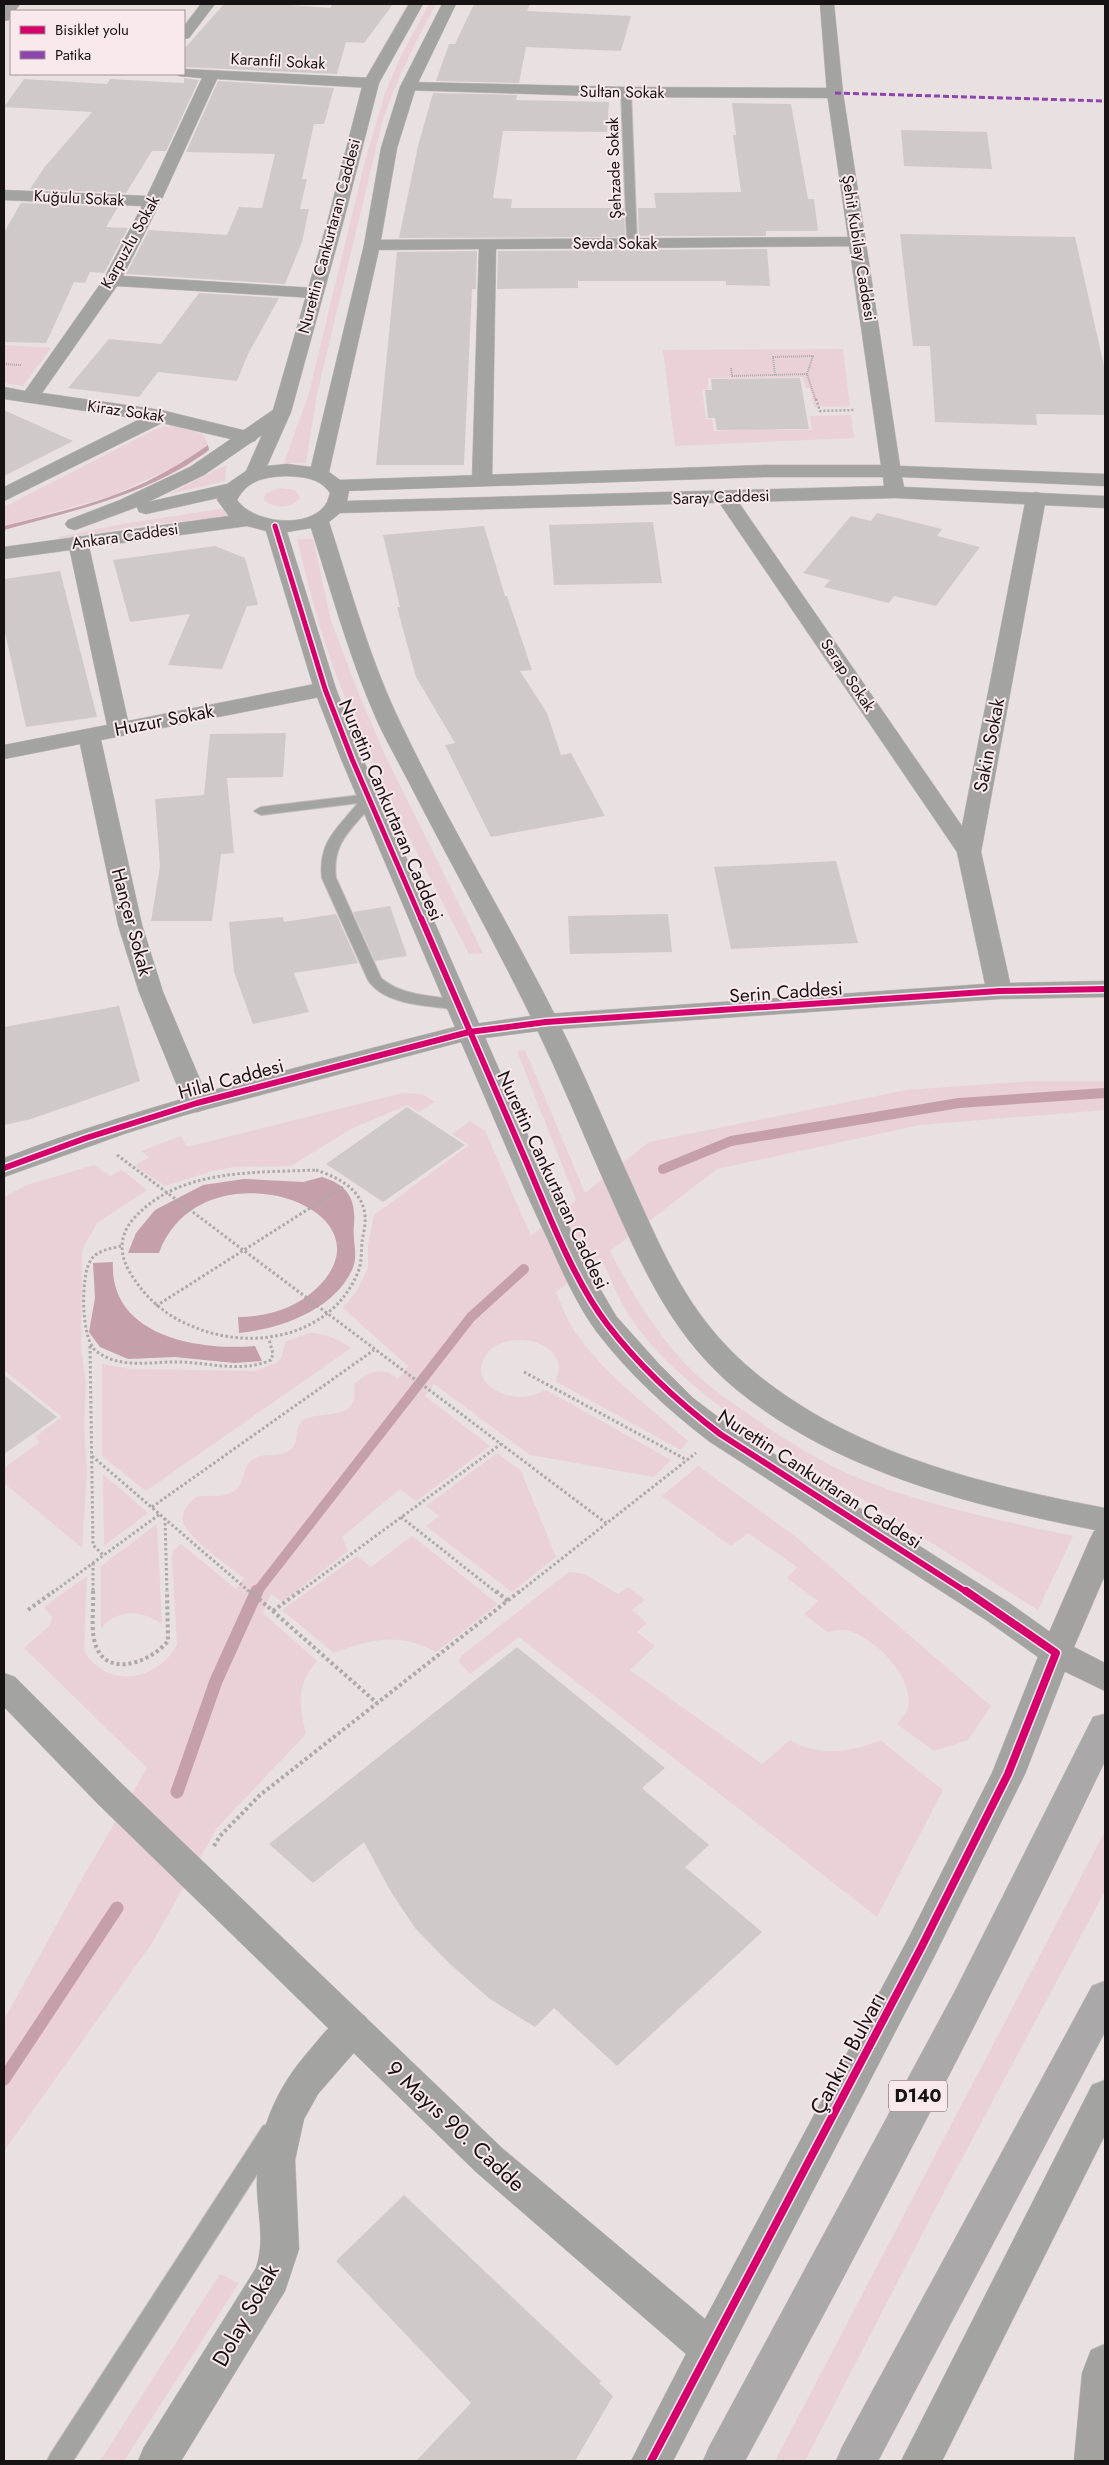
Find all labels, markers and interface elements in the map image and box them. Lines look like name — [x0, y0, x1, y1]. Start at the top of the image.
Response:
legend — [10, 10, 185, 75]
text: Bisiklet yolu — [55, 19, 129, 41]
text: Patika — [55, 44, 91, 66]
street label: Karanfil Sokak — [230, 47, 327, 75]
street label: Sultan Sokak — [579, 80, 666, 104]
street label: Şehzade Sokak — [601, 116, 627, 219]
street label: Nurettin Cankurtaran Caddesi — [292, 136, 366, 336]
street label: Şehit Kubilay Caddesi — [836, 173, 882, 323]
street label: Kuğulu Sokak — [33, 184, 126, 212]
street label: Karpuzlu Sokak — [95, 190, 166, 293]
street label: Sevda Sokak — [573, 232, 658, 255]
street label: Kiraz Sokak — [86, 394, 167, 428]
street label: Saray Caddesi — [672, 484, 770, 510]
street label: Ankara Caddesi — [70, 517, 180, 555]
street label: Serap Sokak — [815, 634, 881, 717]
street label: Nurettin Cankurtaran Caddesi — [332, 695, 450, 925]
street label: Sakin Sokak — [967, 695, 1011, 794]
street label: Huzur Sokak — [112, 697, 217, 743]
street label: Hançer Sokak — [105, 865, 159, 979]
street label: Serin Caddesi — [728, 975, 844, 1009]
street label: Hilal Caddesi — [175, 1052, 287, 1106]
street label: Nurettin Cankurtaran Caddesi — [490, 1066, 616, 1294]
street label: Nurettin Cankurtaran Caddesi — [713, 1403, 927, 1555]
street label: Çankırı Bulvarı — [801, 1986, 893, 2120]
street label: 9 Mayıs 90. Cadde — [379, 2053, 533, 2199]
road number: D140 — [889, 2080, 947, 2112]
street label: Dolay Sokak — [204, 2258, 286, 2372]

